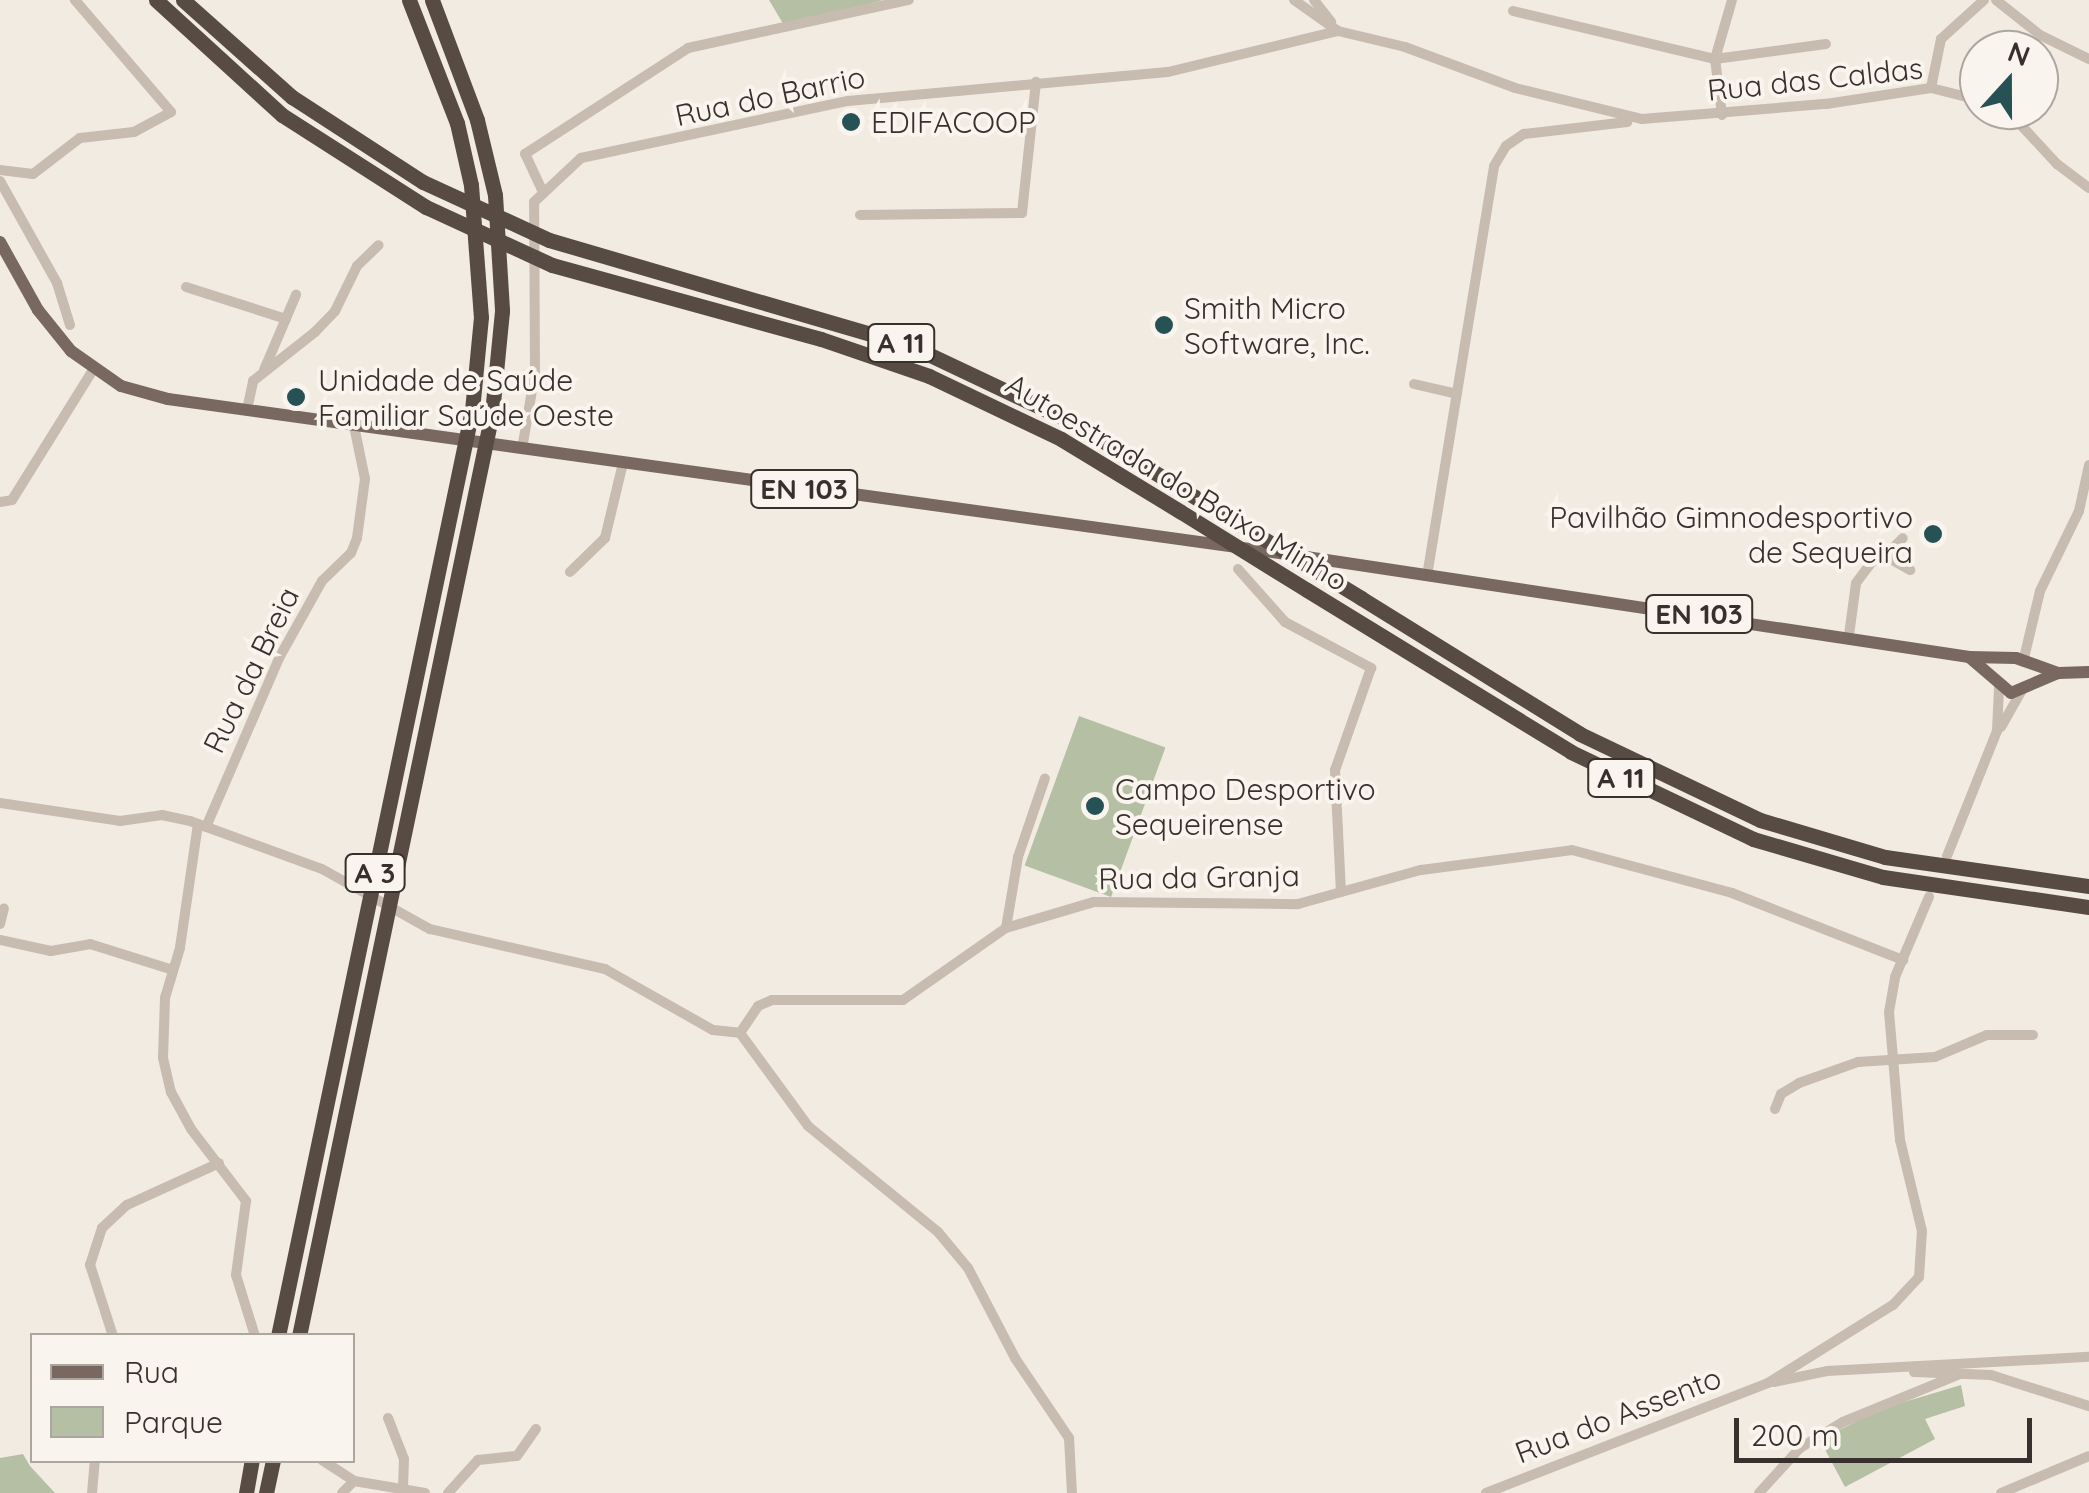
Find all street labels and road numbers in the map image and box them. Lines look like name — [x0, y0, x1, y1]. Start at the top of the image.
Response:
street label: Rua das Caldas — [1705, 50, 1925, 108]
street label: Rua do Barrio — [672, 58, 868, 134]
road number: A 11 — [866, 320, 936, 366]
street label: Autoestrada do Baixo Minho — [1000, 366, 1354, 598]
road number: EN 103 — [749, 466, 859, 512]
street label: Rua da Breia — [195, 581, 307, 759]
road number: EN 103 — [1644, 591, 1754, 637]
road number: A 11 — [1586, 755, 1656, 801]
road number: A 3 — [342, 850, 408, 896]
street label: Rua da Granja — [1098, 857, 1300, 897]
street label: Rua do Assento — [1510, 1359, 1726, 1471]

